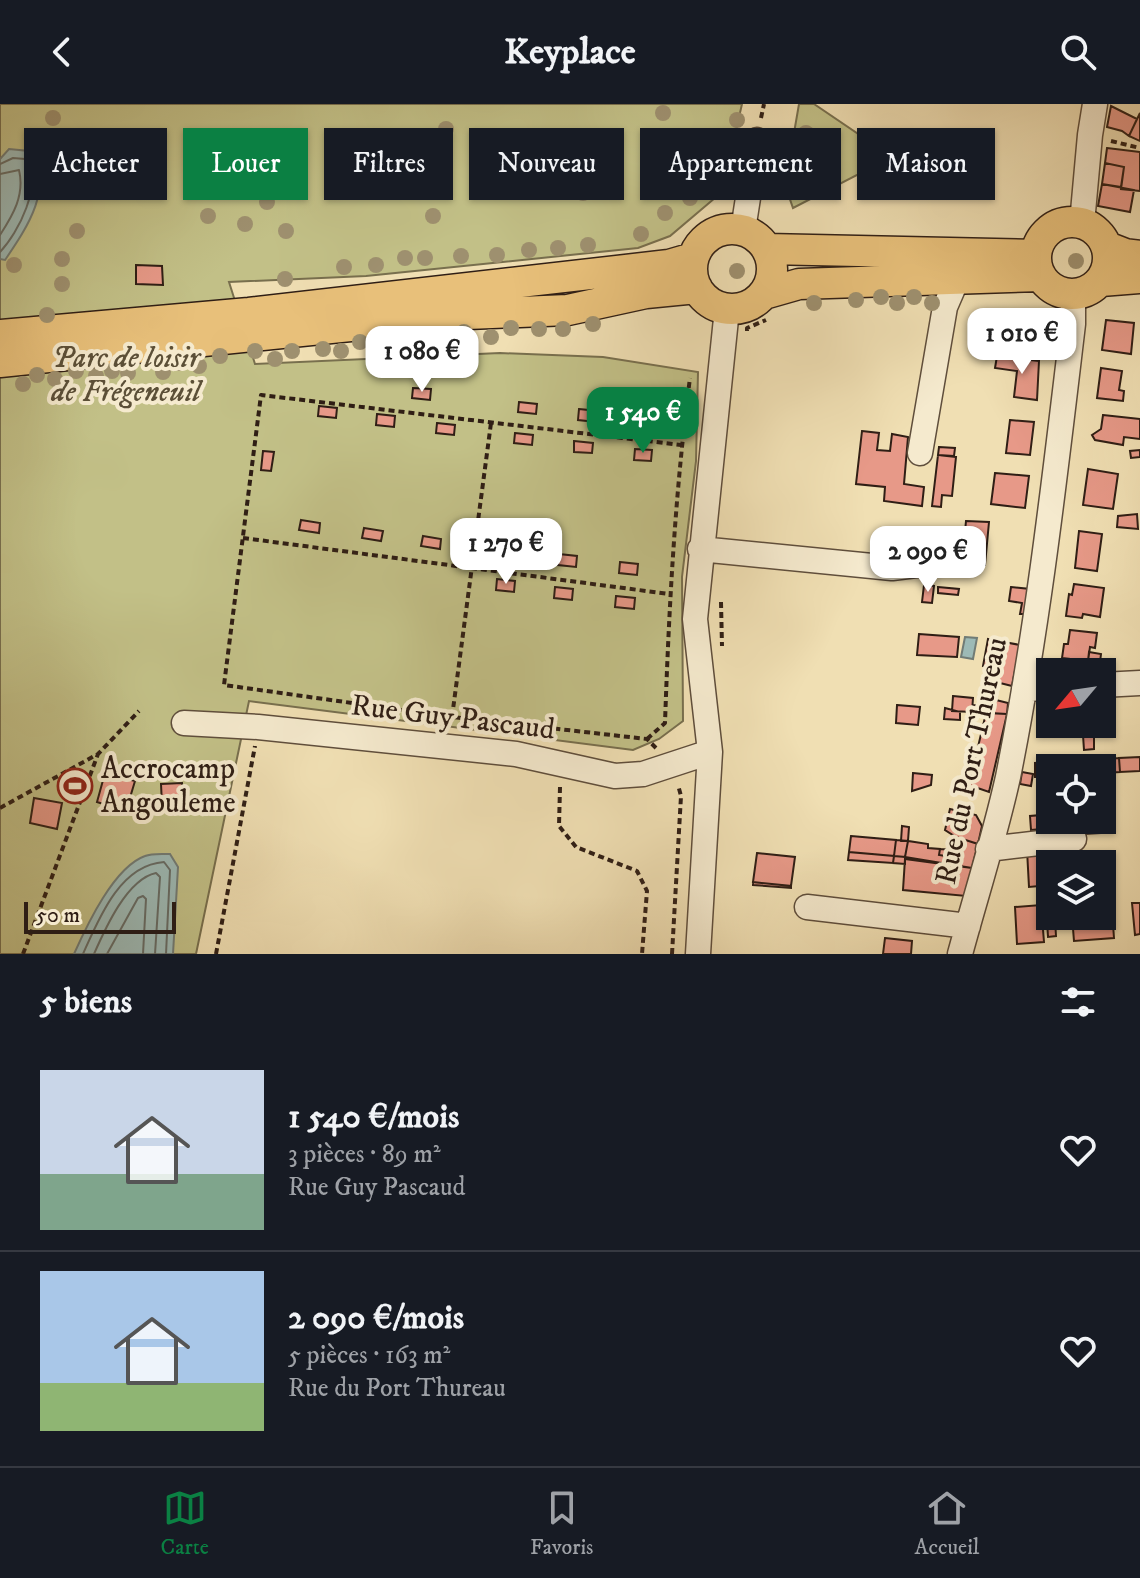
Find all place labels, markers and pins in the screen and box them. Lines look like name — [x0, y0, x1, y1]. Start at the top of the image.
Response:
pin: 1 010 € — [948, 308, 1096, 376]
pin: 1 080 € — [348, 326, 496, 394]
pin: 1 540 € — [569, 387, 717, 455]
pin: 1 270 € — [432, 518, 580, 586]
pin: 2 090 € — [854, 526, 1002, 594]
place label: Accrocamp Angouleme — [101, 751, 236, 822]
sports icon: Accrocamp Angouleme — [56, 767, 94, 805]

